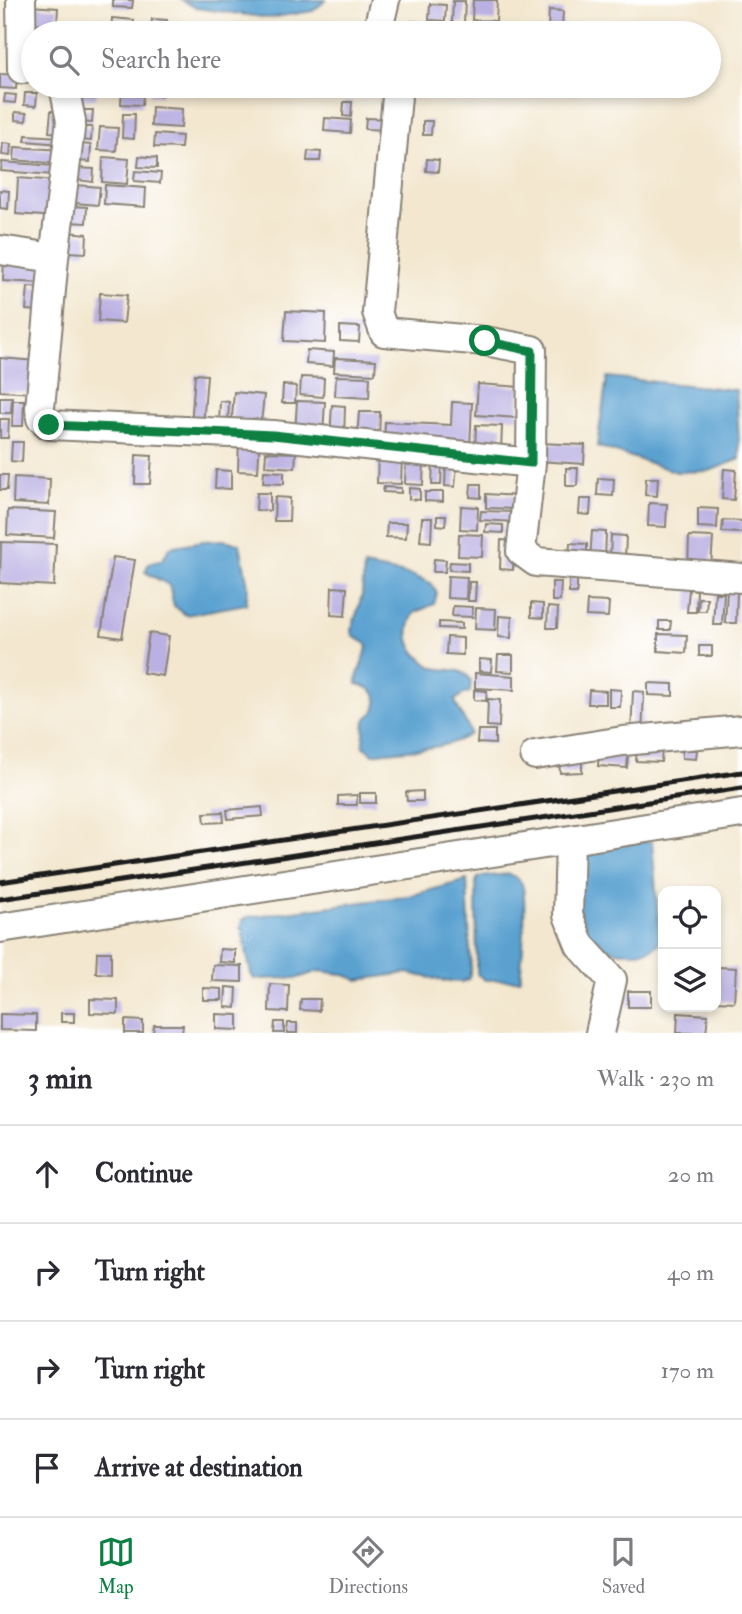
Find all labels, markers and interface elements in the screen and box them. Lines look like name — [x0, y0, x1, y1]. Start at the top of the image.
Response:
search box — [21, 21, 721, 98]
icon: search — [45, 41, 83, 79]
text: Search here — [101, 44, 221, 76]
route start — [469, 325, 500, 356]
route end — [33, 409, 64, 440]
map controls — [658, 886, 721, 1012]
button: locate — [658, 886, 721, 949]
button: layers — [658, 949, 721, 1012]
text: 3 min — [28, 1060, 93, 1097]
text: Walk · 230 m — [597, 1064, 714, 1093]
icon: ahead — [28, 1155, 66, 1193]
text: Continue — [95, 1158, 193, 1190]
text: 20 m — [668, 1160, 714, 1189]
icon: right — [28, 1253, 66, 1291]
text: Turn right — [95, 1256, 205, 1288]
text: 40 m — [667, 1258, 714, 1287]
icon: right — [28, 1351, 66, 1389]
text: Turn right — [95, 1354, 205, 1386]
text: 170 m — [661, 1356, 714, 1385]
icon: arrive — [28, 1449, 66, 1487]
text: Arrive at destination — [95, 1452, 303, 1484]
tab: Map — [97, 1533, 135, 1599]
tab: Directions — [328, 1533, 408, 1599]
tab: Saved — [602, 1533, 645, 1599]

